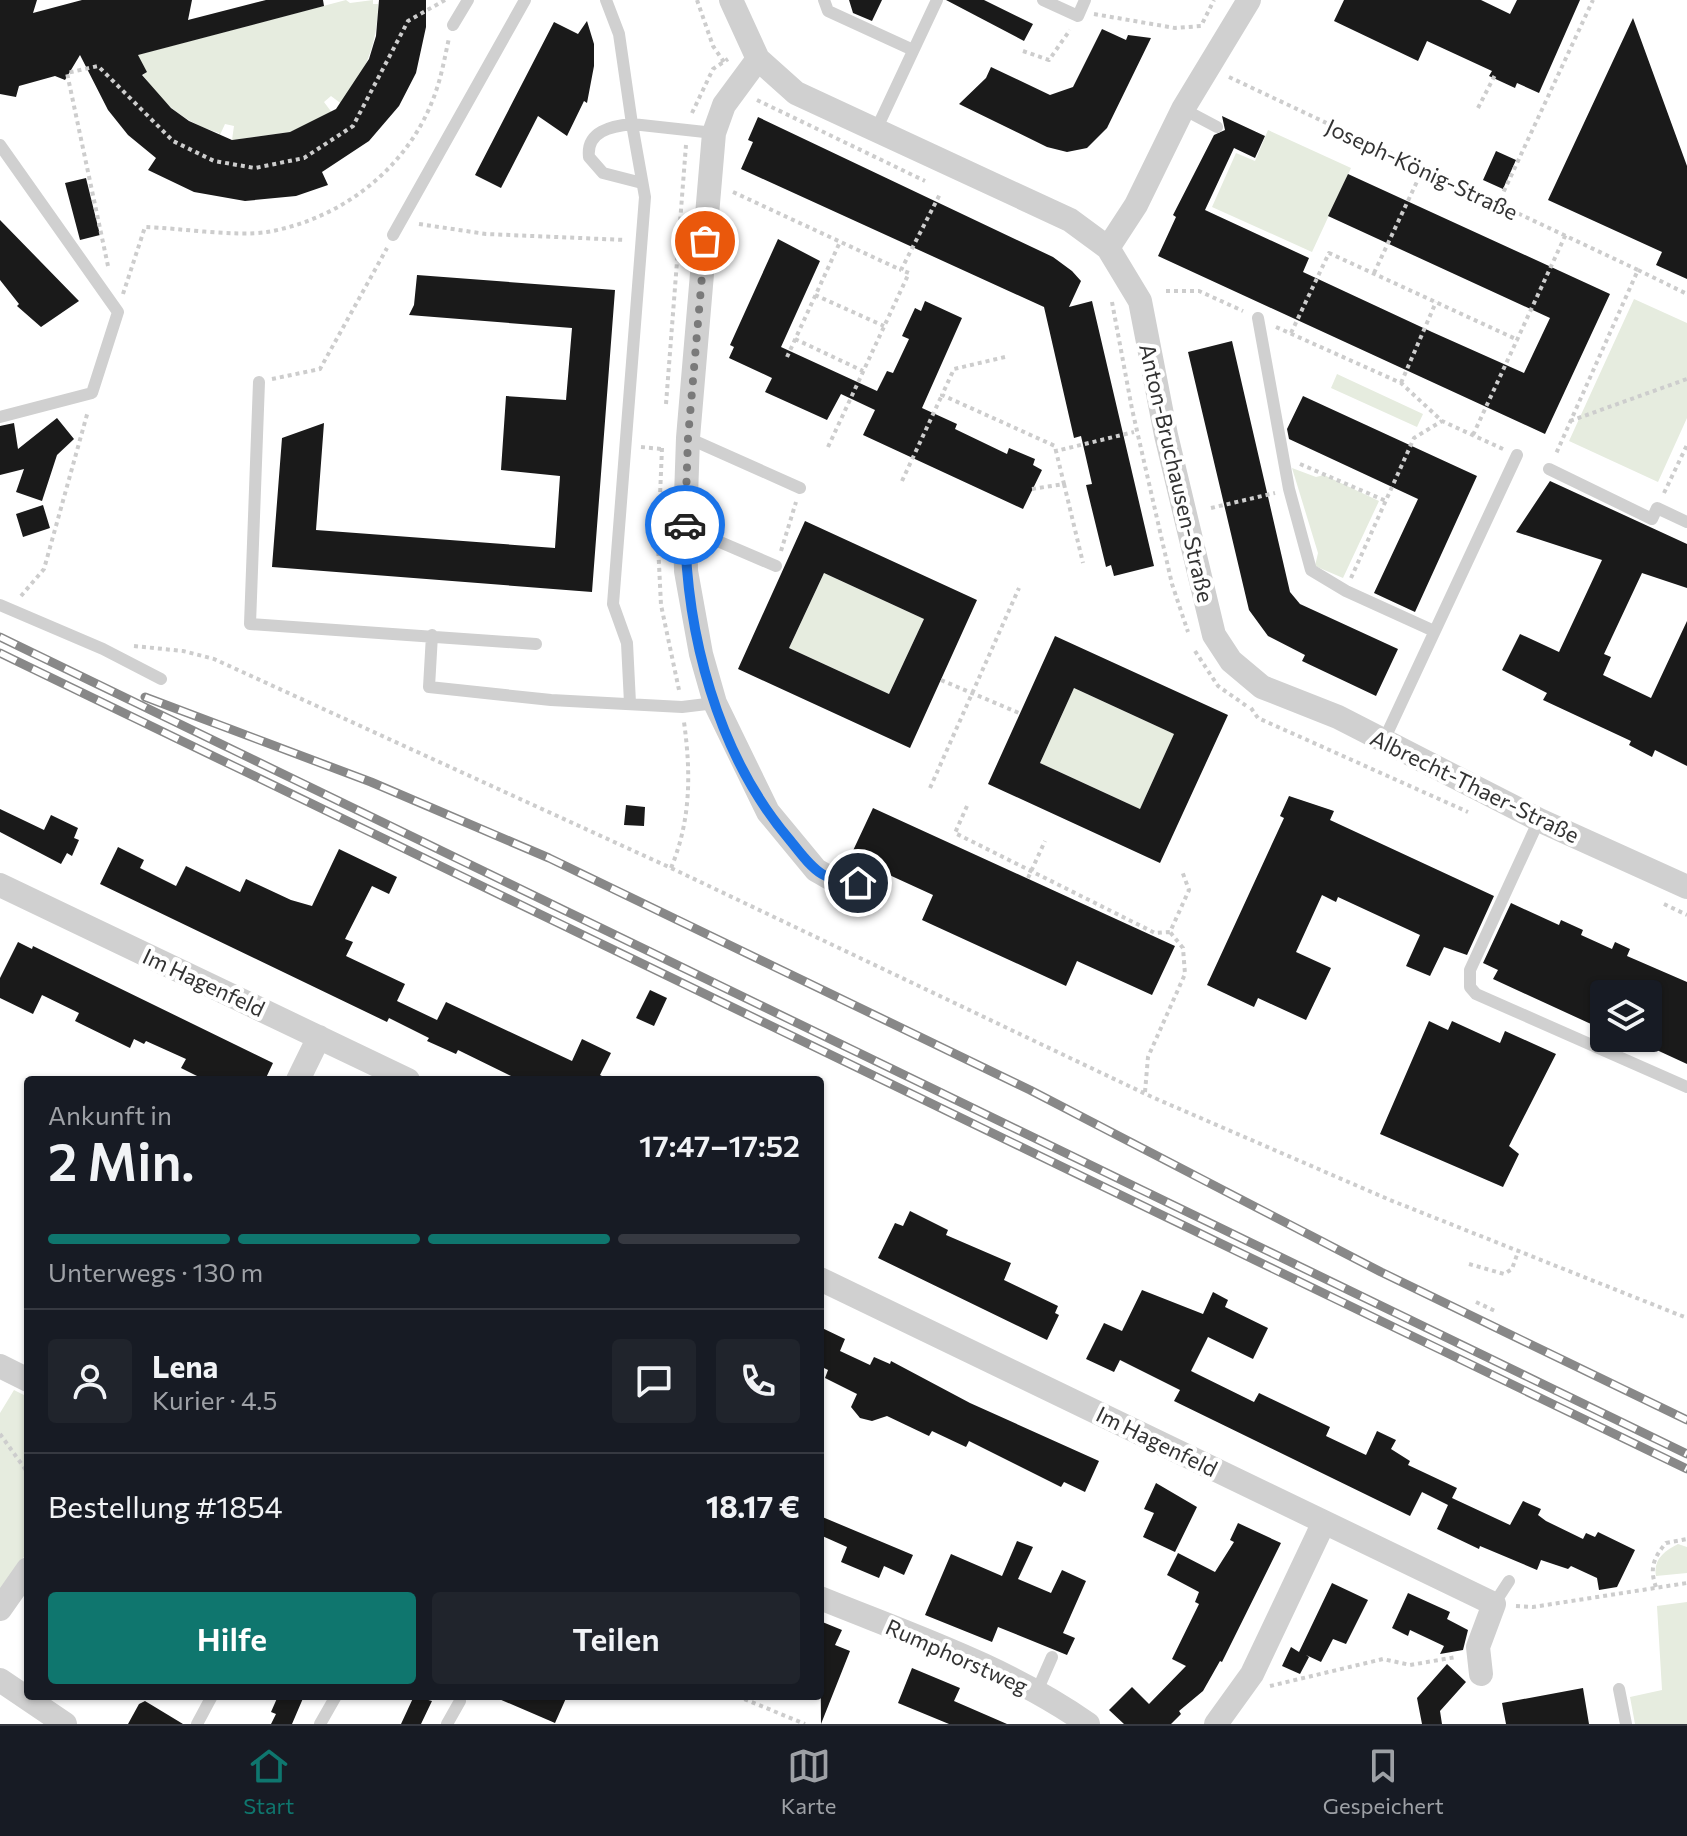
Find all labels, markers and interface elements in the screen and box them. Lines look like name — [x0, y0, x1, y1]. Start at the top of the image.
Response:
street label: Joseph-König-Straße — [1322, 113, 1522, 225]
pin — [671, 207, 739, 275]
icon: bag — [683, 219, 727, 263]
street label: Anton-Bruchausen-Straße — [1134, 341, 1220, 605]
courier — [645, 485, 725, 565]
icon: car — [663, 503, 707, 547]
street label: Albrecht-Thaer-Straße — [1366, 724, 1584, 848]
pin — [824, 849, 892, 917]
icon: home — [836, 861, 880, 905]
street label: Im Hagenfeld — [139, 942, 269, 1022]
map controls — [1590, 980, 1662, 1052]
button: layers — [1590, 980, 1662, 1052]
text: Ankunft in — [48, 1099, 172, 1130]
text: 17:47–17:52 — [639, 1126, 800, 1163]
text: 2 Min. — [48, 1128, 195, 1192]
text: Unterwegs · 130 m — [48, 1256, 263, 1287]
button: person — [48, 1339, 132, 1423]
button: chat — [612, 1339, 696, 1423]
button: phone — [716, 1339, 800, 1423]
text: Lena — [152, 1347, 218, 1384]
text: Kurier · 4.5 — [152, 1384, 277, 1415]
street label: Im Hagenfeld — [1092, 1400, 1222, 1482]
text: Bestellung #1854 — [48, 1487, 283, 1524]
text: 18.17 € — [706, 1487, 800, 1524]
button: Hilfe — [48, 1592, 416, 1684]
button: Teilen — [432, 1592, 800, 1684]
street label: Rumphorstweg — [882, 1613, 1032, 1699]
tab: Start — [243, 1744, 294, 1819]
tab: Karte — [781, 1744, 836, 1819]
tab: Gespeichert — [1323, 1744, 1444, 1819]

